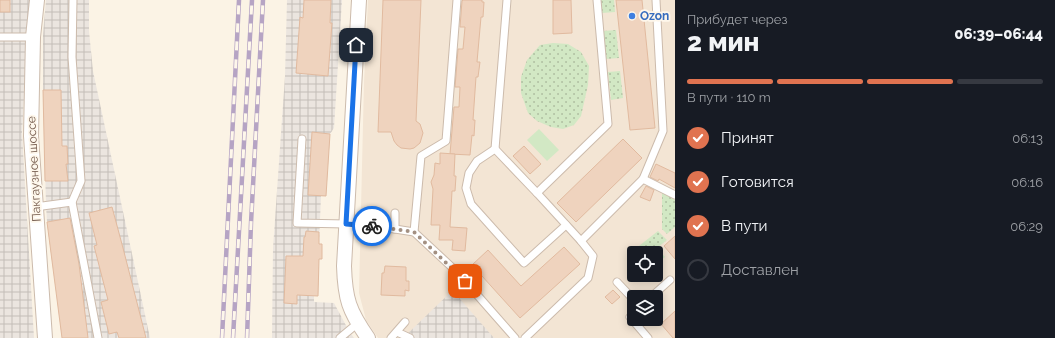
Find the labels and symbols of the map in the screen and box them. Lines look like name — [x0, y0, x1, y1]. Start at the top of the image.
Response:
place label: Ozon — [640, 9, 669, 23]
marker: Ozon — [627, 11, 637, 21]
pin — [339, 28, 373, 62]
street label: Пакгаузное шоссе — [24, 116, 44, 222]
courier — [352, 206, 392, 246]
pin — [448, 264, 482, 298]

